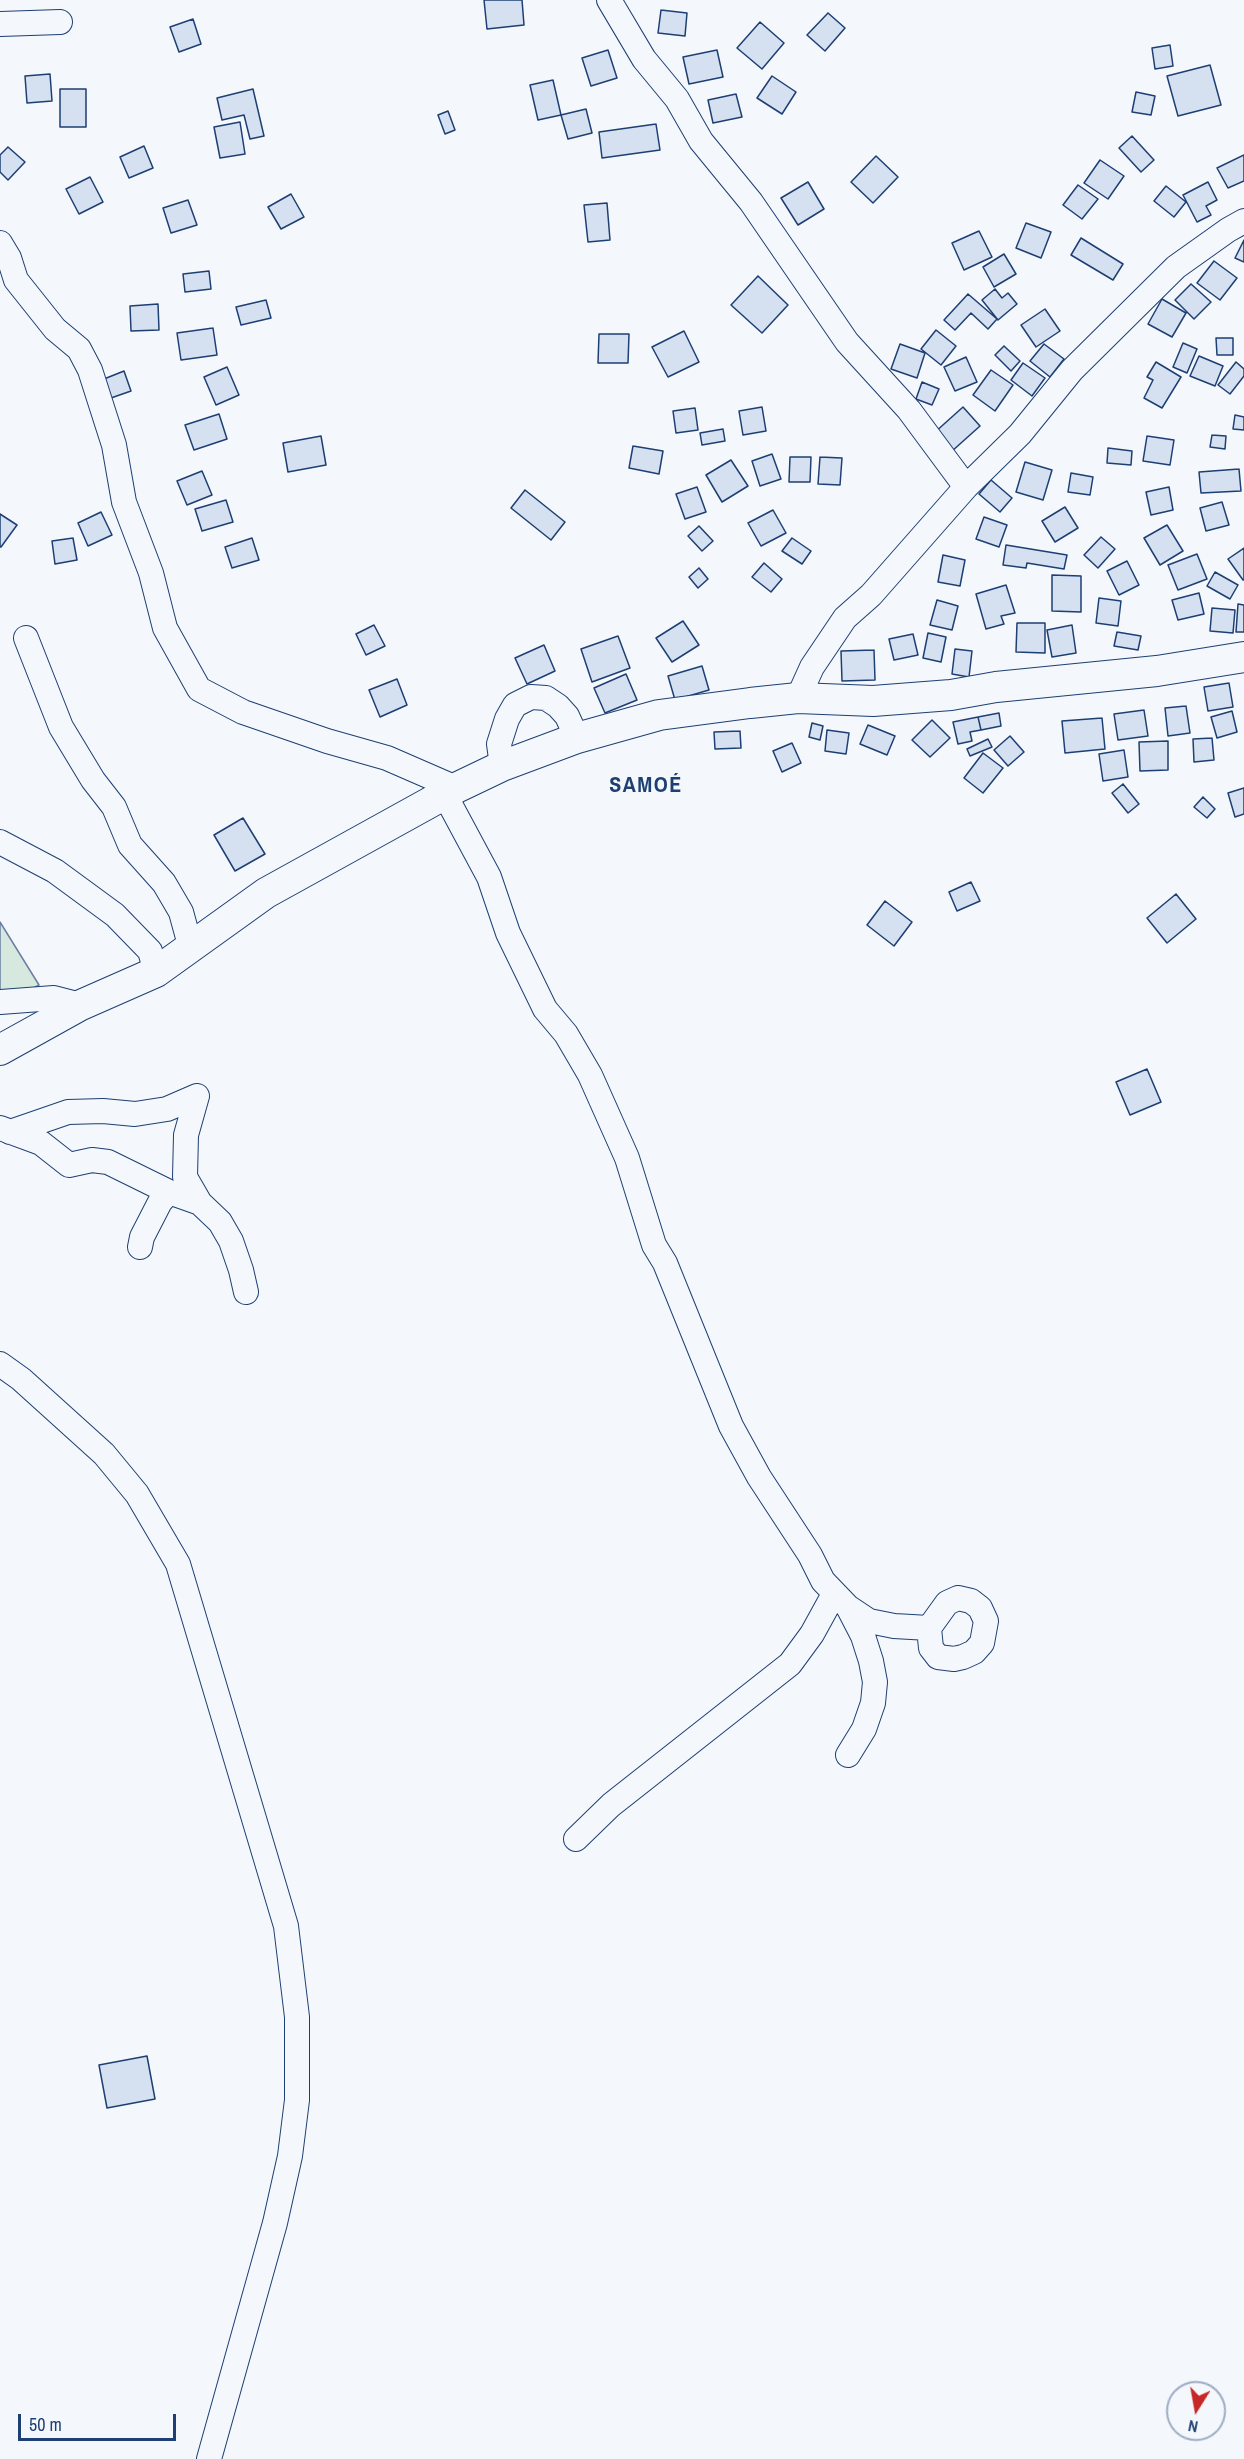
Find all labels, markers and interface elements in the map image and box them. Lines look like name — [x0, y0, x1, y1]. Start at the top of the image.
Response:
district label: SAMOÉ — [609, 773, 683, 799]
north arrow — [1166, 2381, 1226, 2441]
scale bar — [21, 2402, 178, 2440]
text: 50 m — [29, 2412, 62, 2437]
text: N — [1186, 2415, 1200, 2438]

